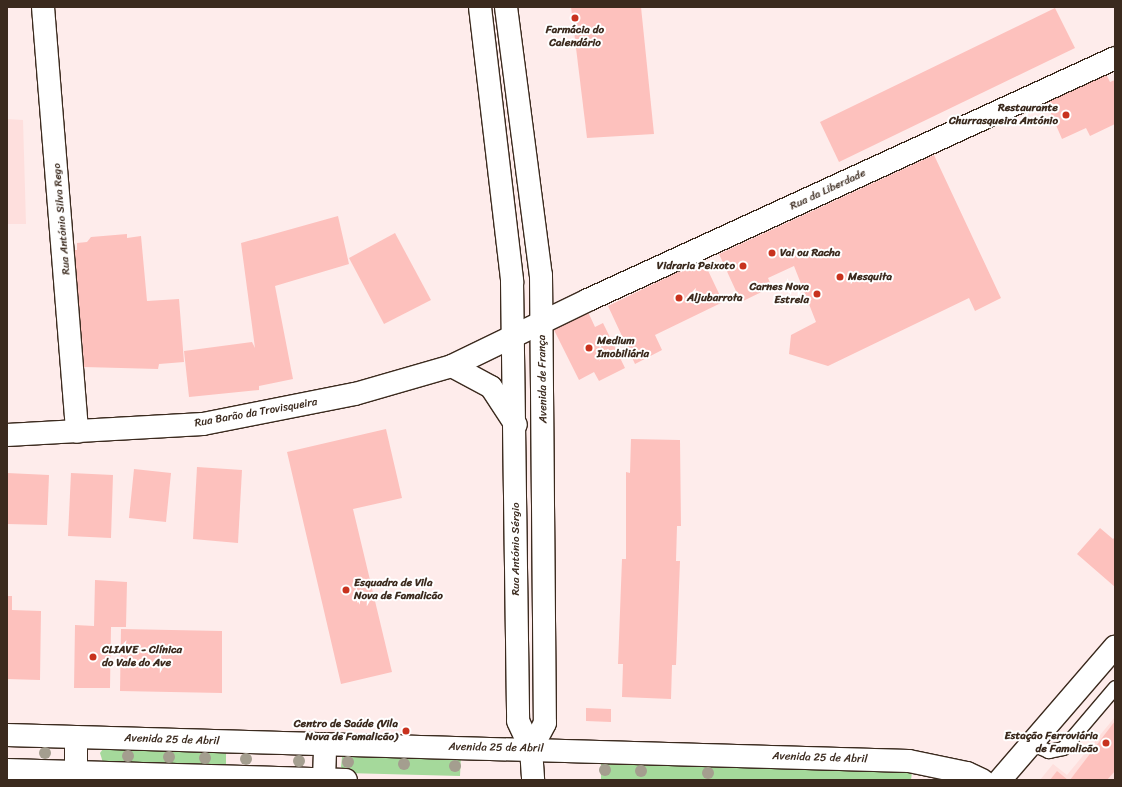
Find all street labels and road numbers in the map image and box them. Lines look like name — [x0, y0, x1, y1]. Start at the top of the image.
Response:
street label: Rua António Silva Rego — [51, 163, 73, 275]
street label: Rua da Liberdade — [788, 167, 868, 213]
street label: Avenida de França — [536, 335, 550, 423]
street label: Rua Barão da Trovisqueira — [194, 396, 318, 430]
street label: Rua António Sérgio — [509, 502, 523, 596]
street label: Avenida 25 de Abril — [124, 732, 220, 748]
street label: Avenida 25 de Abril — [448, 741, 544, 755]
street label: Avenida 25 de Abril — [772, 750, 868, 766]

